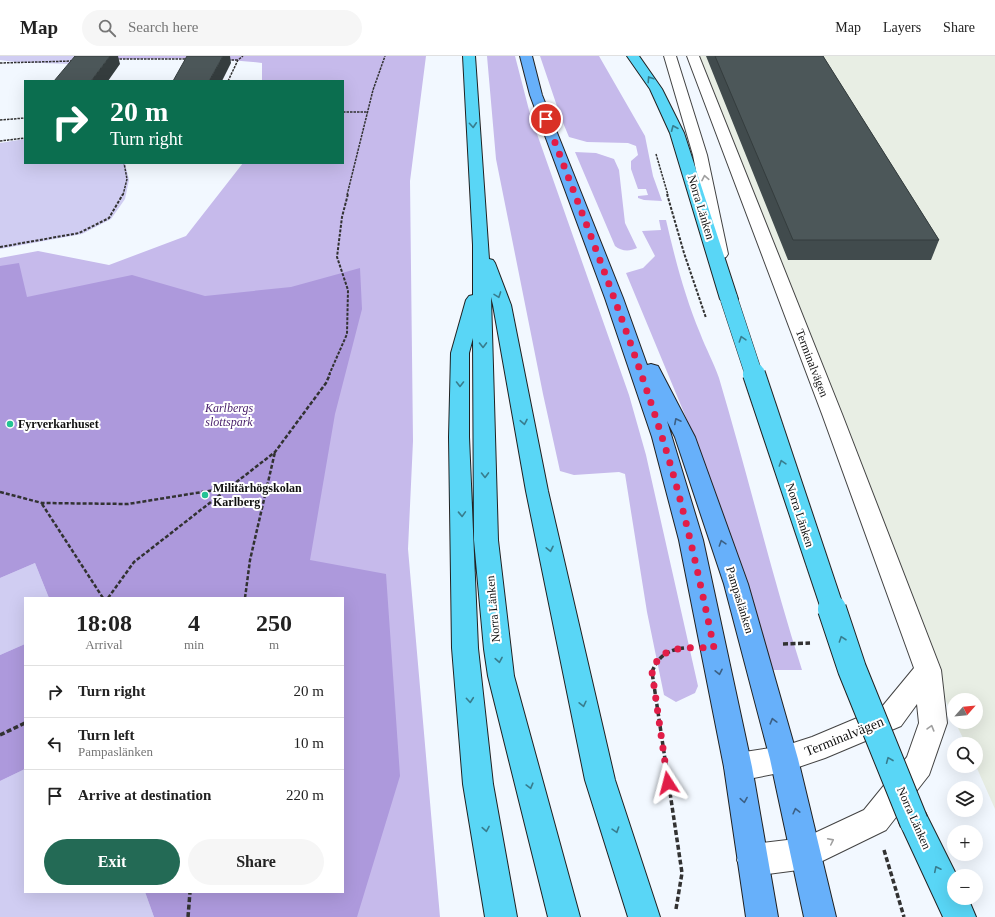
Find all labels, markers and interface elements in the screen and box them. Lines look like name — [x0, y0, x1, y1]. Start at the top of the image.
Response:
search box — [82, 10, 362, 46]
text: Map — [20, 17, 58, 38]
icon: search — [96, 17, 118, 39]
text: Search here — [128, 19, 198, 35]
text: Map — [835, 20, 861, 35]
text: Layers — [883, 20, 921, 35]
text: Share — [943, 20, 975, 35]
one-way arrow — [648, 77, 655, 84]
icon: right — [44, 96, 96, 148]
text: 20 m — [110, 96, 168, 127]
pin — [529, 102, 563, 136]
icon: arrive — [535, 108, 557, 130]
one-way arrow — [468, 122, 477, 128]
one-way arrow — [671, 125, 679, 132]
text: Turn right — [110, 129, 183, 149]
street label: Norra Länken — [685, 173, 717, 241]
one-way arrow — [701, 175, 709, 181]
one-way arrow — [494, 291, 502, 298]
street label: Terminalvägen — [793, 327, 831, 399]
one-way arrow — [738, 336, 747, 343]
one-way arrow — [479, 342, 487, 348]
one-way arrow — [456, 381, 464, 387]
park label: Karlbergs slottspark — [204, 401, 253, 429]
place label: Fyrverkarhuset — [18, 417, 99, 431]
one-way arrow — [674, 418, 682, 425]
marker: Fyrverkarhuset — [5, 419, 15, 429]
one-way arrow — [519, 419, 528, 425]
one-way arrow — [779, 459, 787, 466]
one-way arrow — [481, 472, 490, 478]
place label: Militärhögskolan Karlberg — [213, 481, 302, 509]
street label: Norra Länken — [783, 481, 817, 549]
marker: Militärhögskolan Karlberg — [200, 490, 210, 500]
one-way arrow — [457, 511, 466, 517]
one-way arrow — [718, 539, 727, 546]
one-way arrow — [545, 546, 553, 553]
street label: Pampaslänken — [723, 565, 757, 635]
street label: Norra Länken — [483, 575, 503, 643]
text: 18:08 — [76, 610, 132, 636]
text: 4 — [188, 610, 200, 636]
text: 250 — [256, 610, 292, 636]
one-way arrow — [838, 636, 846, 643]
text: Arrival — [85, 637, 123, 652]
text: min — [184, 637, 204, 652]
text: m — [269, 637, 279, 652]
one-way arrow — [494, 657, 503, 663]
one-way arrow — [714, 669, 723, 675]
icon: right — [44, 681, 66, 703]
text: Turn right — [78, 683, 145, 699]
text: 20 m — [294, 683, 324, 699]
north arrow — [947, 693, 983, 729]
map controls — [947, 693, 983, 905]
one-way arrow — [465, 697, 474, 703]
one-way arrow — [578, 701, 586, 708]
street label: Terminalvägen — [803, 714, 886, 759]
one-way arrow — [770, 718, 778, 725]
one-way arrow — [926, 725, 935, 732]
text: Turn left — [78, 727, 135, 743]
icon: left — [44, 733, 66, 755]
text: 10 m — [294, 735, 324, 751]
button: search — [947, 737, 983, 773]
text: Pampaslänken — [78, 744, 153, 759]
one-way arrow — [885, 757, 893, 764]
position arrow — [647, 762, 689, 804]
button: layers — [947, 781, 983, 817]
one-way arrow — [525, 783, 533, 790]
icon: arrive — [44, 785, 66, 807]
street label: Norra Länken — [894, 785, 934, 851]
text: Arrive at destination — [78, 787, 211, 803]
text: 220 m — [286, 787, 324, 803]
one-way arrow — [739, 797, 748, 803]
one-way arrow — [792, 807, 801, 814]
button: + — [947, 825, 983, 861]
one-way arrow — [481, 826, 490, 832]
one-way arrow — [611, 826, 620, 833]
one-way arrow — [827, 838, 835, 846]
button: Exit — [44, 839, 180, 885]
button: Share — [188, 839, 324, 885]
one-way arrow — [934, 866, 942, 874]
button: − — [947, 869, 983, 905]

